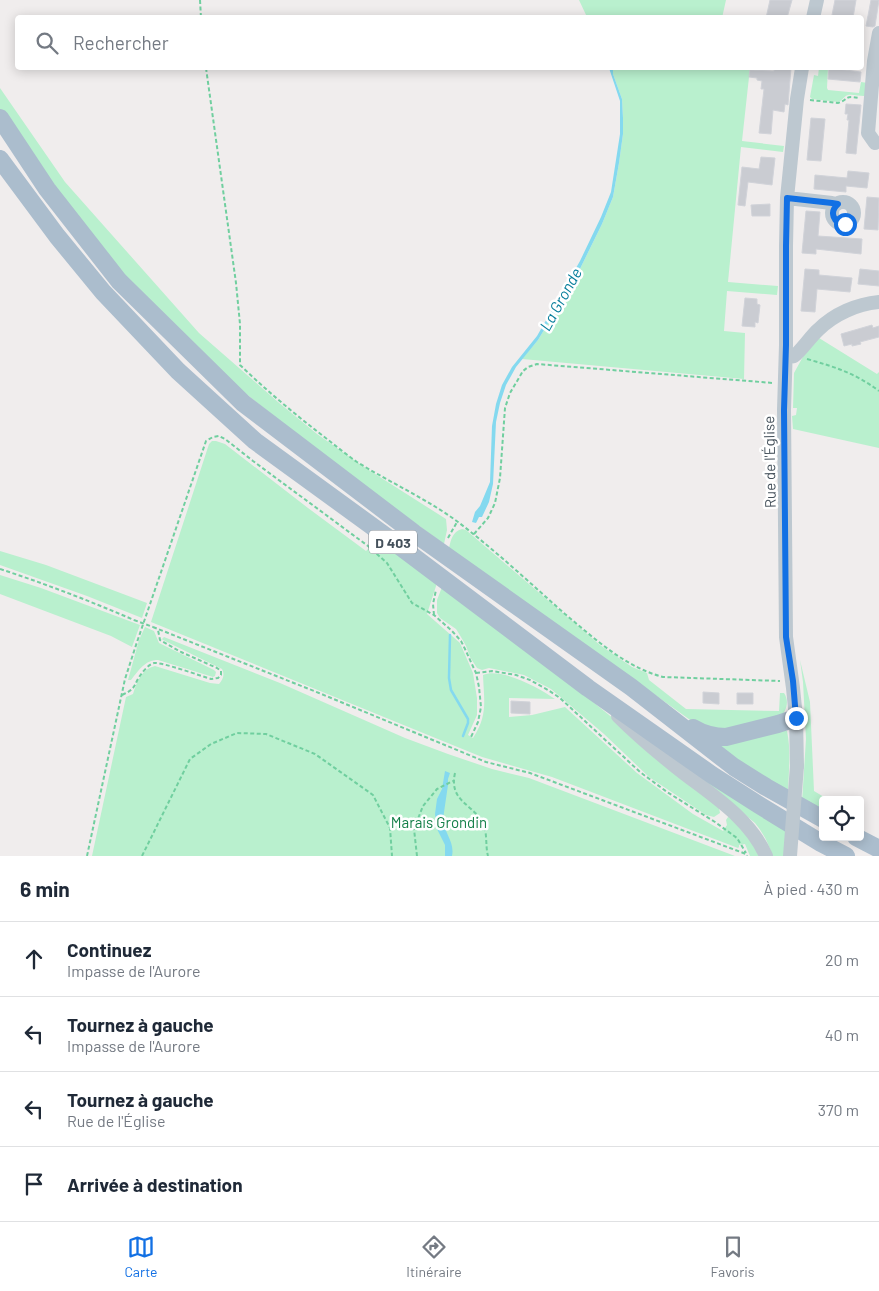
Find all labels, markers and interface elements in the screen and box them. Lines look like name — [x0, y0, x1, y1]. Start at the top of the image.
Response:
search box — [15, 15, 864, 70]
icon: search — [33, 29, 61, 57]
text: Rechercher — [73, 31, 169, 54]
route start — [834, 213, 857, 236]
water label: La Gronde — [535, 264, 585, 334]
street label: Rue de l'Église — [759, 416, 779, 508]
road number: D 403 — [369, 530, 417, 554]
route end — [785, 707, 808, 730]
map controls — [819, 796, 864, 841]
button: locate — [819, 796, 864, 841]
park label: Marais Grondin — [391, 813, 487, 831]
text: 6 min — [20, 876, 70, 901]
text: À pied · 430 m — [764, 879, 859, 898]
text: Continuez — [67, 938, 151, 961]
icon: ahead — [20, 945, 48, 973]
text: 20 m — [825, 950, 859, 969]
text: Impasse de l'Aurore — [67, 961, 201, 980]
text: Tournez à gauche — [67, 1013, 214, 1036]
icon: left — [20, 1020, 48, 1048]
text: 40 m — [825, 1025, 859, 1044]
text: Impasse de l'Aurore — [67, 1036, 201, 1055]
text: Tournez à gauche — [67, 1088, 214, 1111]
icon: left — [20, 1095, 48, 1123]
text: 370 m — [818, 1100, 859, 1119]
text: Rue de l'Église — [67, 1111, 166, 1130]
icon: arrive — [20, 1170, 48, 1198]
text: Arrivée à destination — [67, 1173, 243, 1196]
tab: Carte — [124, 1233, 158, 1280]
tab: Itinéraire — [406, 1233, 462, 1280]
tab: Favoris — [711, 1233, 755, 1280]

